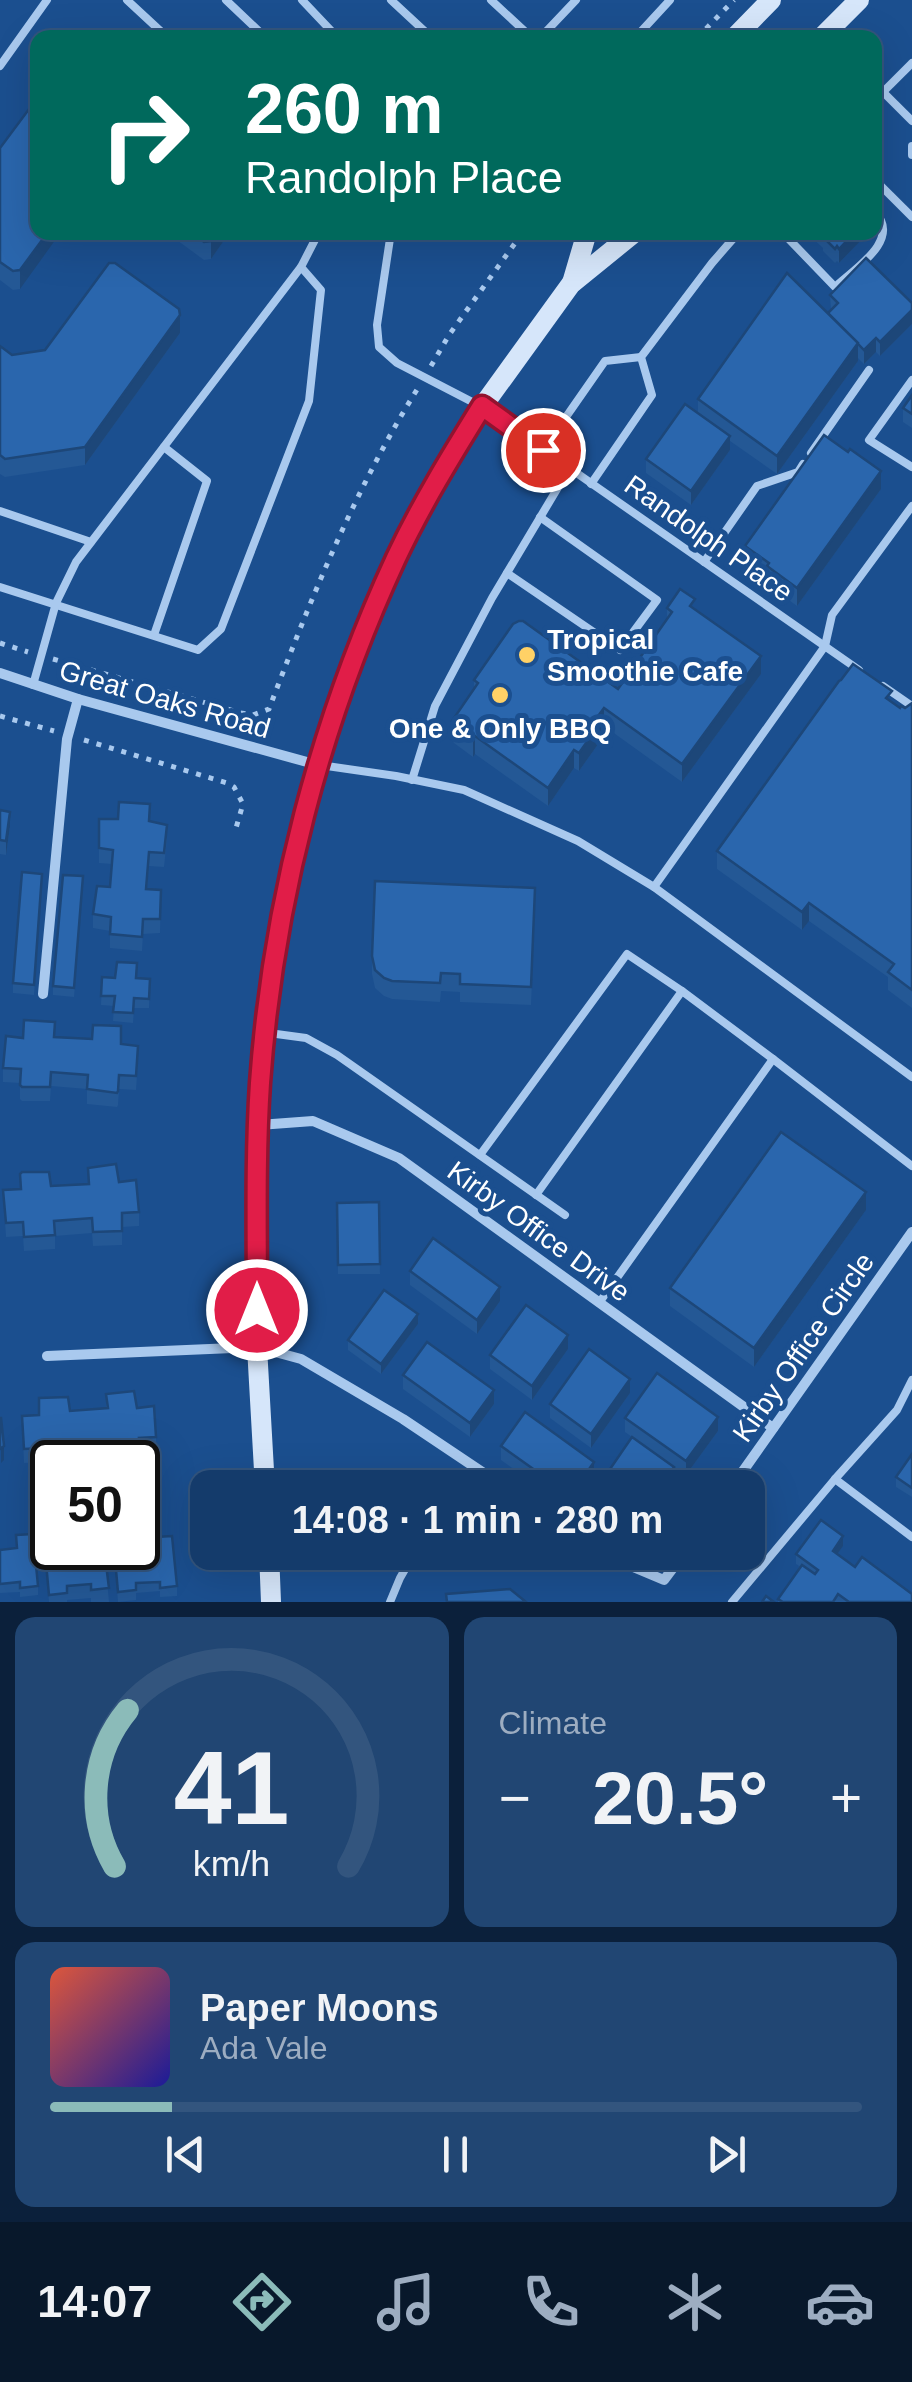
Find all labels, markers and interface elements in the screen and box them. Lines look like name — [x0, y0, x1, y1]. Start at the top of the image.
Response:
icon: right — [80, 70, 210, 200]
text: 260 m — [245, 70, 443, 148]
text: Randolph Place — [245, 152, 563, 203]
pin — [501, 408, 586, 493]
icon: arrive — [516, 423, 571, 478]
street label: Randolph Place — [619, 469, 799, 608]
place label: Tropical Smoothie Cafe — [547, 624, 743, 687]
marker: Tropical Smoothie Cafe — [516, 644, 538, 666]
street label: Great Oaks Road — [56, 655, 274, 744]
marker: One & Only BBQ — [489, 684, 511, 706]
place label: One & Only BBQ — [389, 713, 611, 744]
street label: Kirby Office Drive — [442, 1155, 636, 1308]
street label: Kirby Office Circle — [727, 1247, 880, 1448]
position arrow — [205, 1258, 309, 1362]
speed limit sign: 50 — [30, 1440, 160, 1570]
text: 14:08 · 1 min · 280 m — [292, 1499, 663, 1541]
text: Climate — [499, 1705, 607, 1741]
text: 41 — [174, 1730, 290, 1846]
text: 20.5° — [592, 1756, 768, 1840]
text: − — [499, 1767, 531, 1829]
text: + — [830, 1767, 862, 1829]
text: km/h — [193, 1844, 270, 1884]
text: Paper Moons — [200, 1987, 439, 2029]
text: Ada Vale — [200, 2030, 328, 2066]
icon: previous — [158, 2127, 213, 2182]
icon: pause — [428, 2127, 483, 2182]
icon: next — [699, 2127, 754, 2182]
icon: directions — [227, 2267, 297, 2337]
icon: music — [371, 2267, 441, 2337]
icon: phone — [516, 2267, 586, 2337]
icon: climate — [660, 2267, 730, 2337]
icon: car — [805, 2267, 875, 2337]
text: 14:07 — [37, 2276, 152, 2327]

